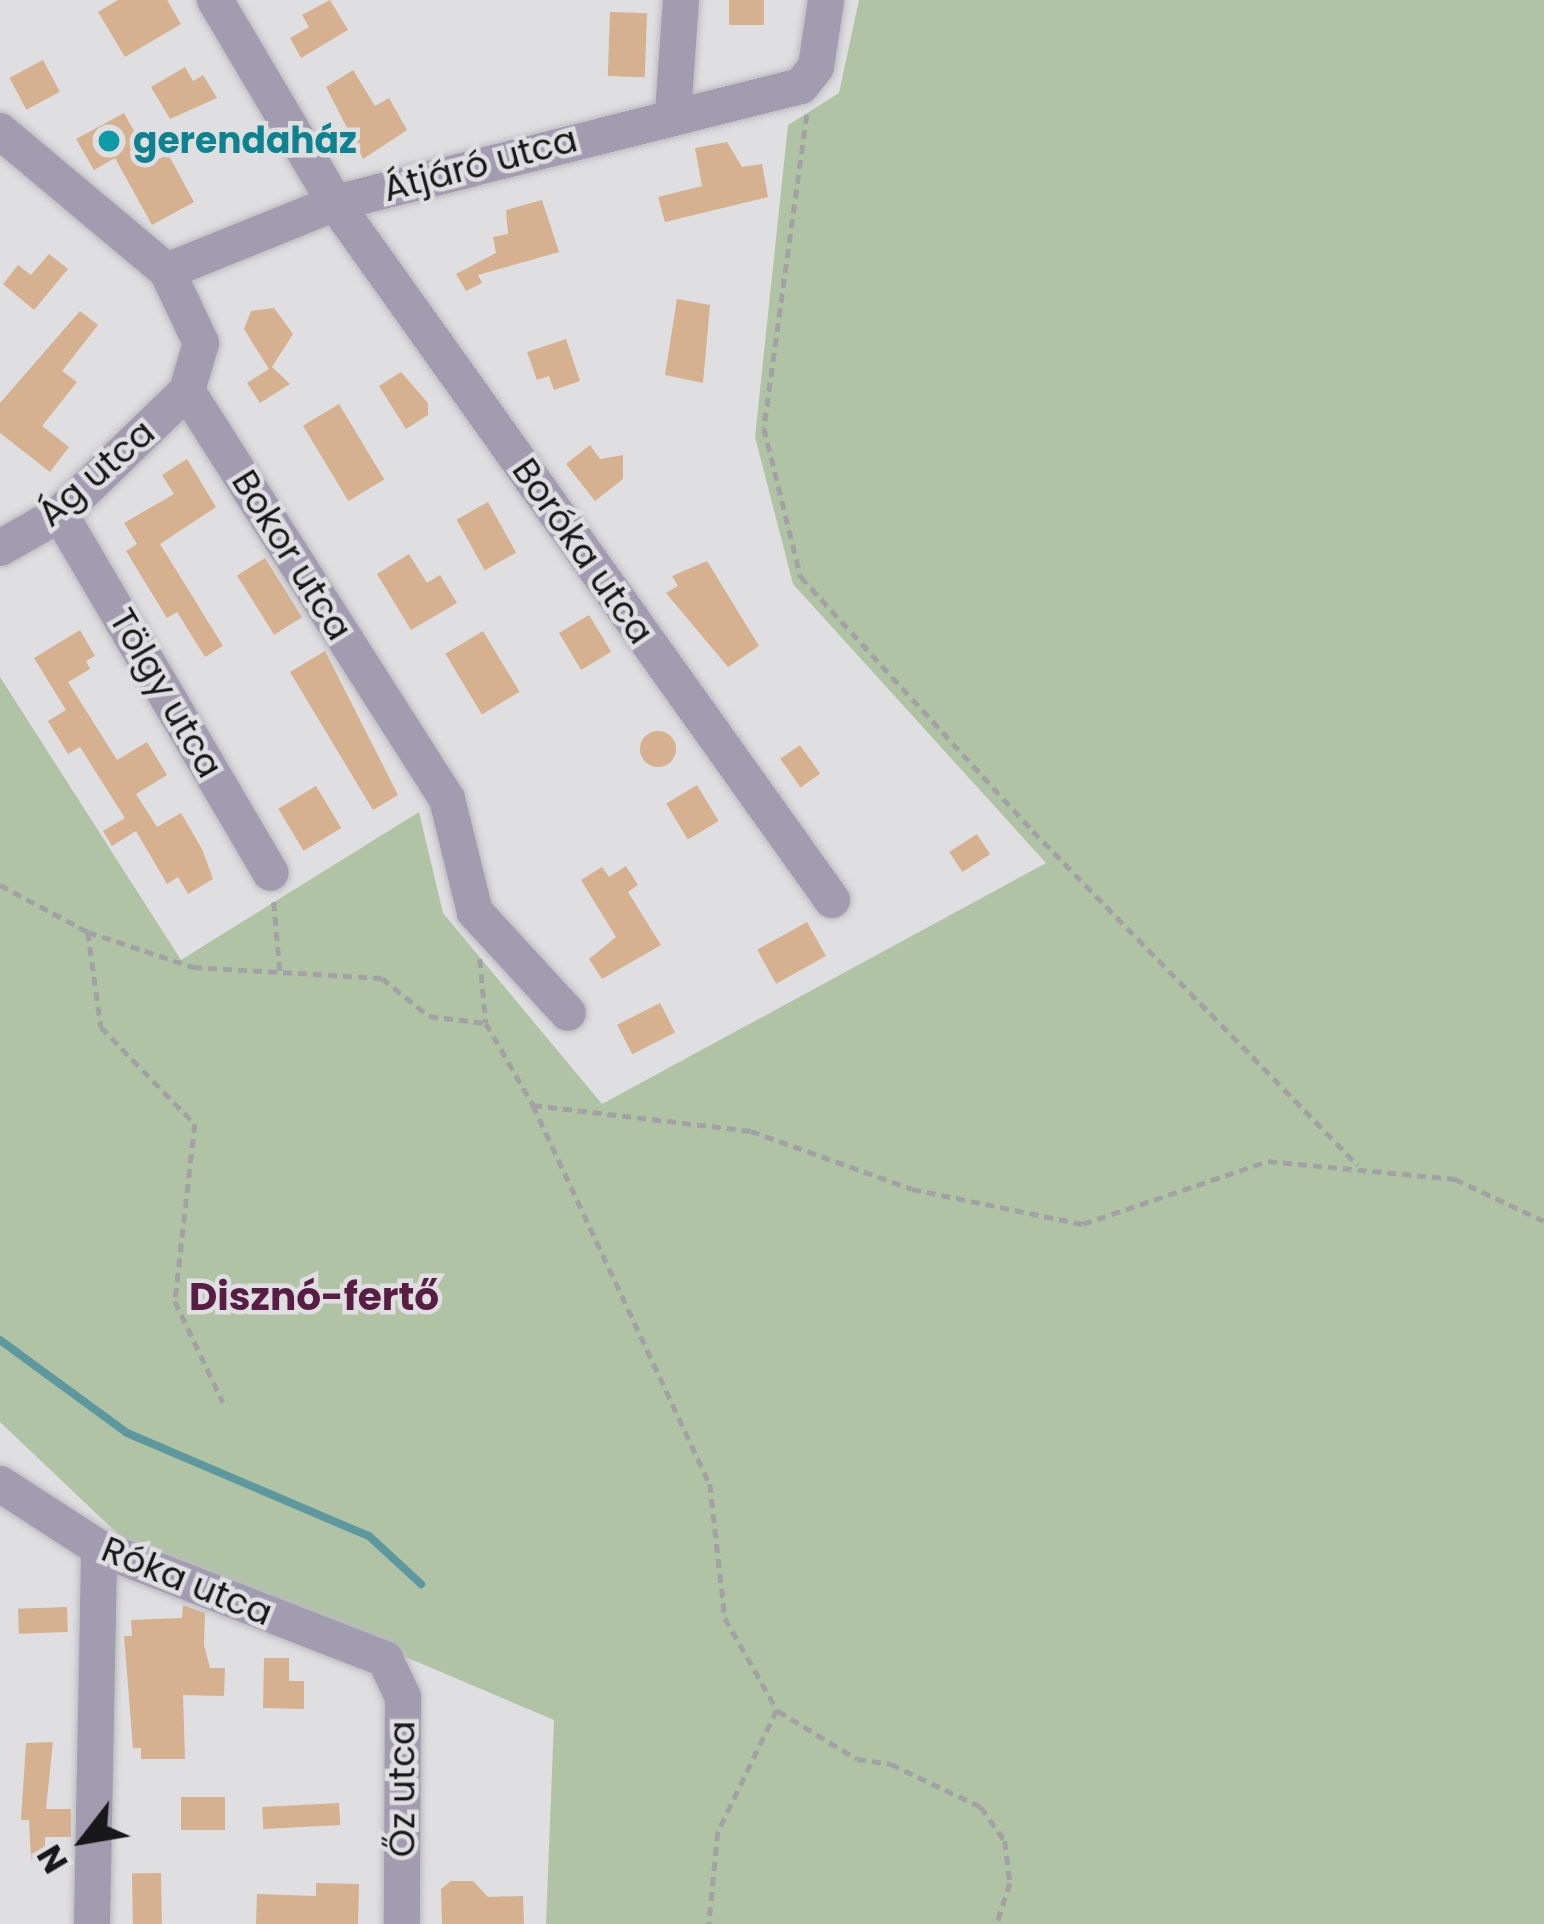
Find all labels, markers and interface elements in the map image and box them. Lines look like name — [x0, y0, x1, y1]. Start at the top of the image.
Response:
street label: Átjáró utca — [378, 117, 582, 211]
place label: gerendaház — [133, 119, 357, 163]
marker: gerendaház — [96, 128, 122, 154]
street label: Ág utca — [29, 411, 163, 535]
street label: Boróka utca — [503, 450, 663, 652]
street label: Bokor utca — [223, 462, 361, 648]
street label: Tölgy utca — [100, 601, 232, 785]
district label: Disznó-fertő — [189, 1274, 439, 1320]
street label: Róka utca — [96, 1527, 278, 1635]
street label: Őz utca — [380, 1721, 424, 1857]
north arrow — [24, 1780, 144, 1900]
text: N — [26, 1836, 79, 1882]

